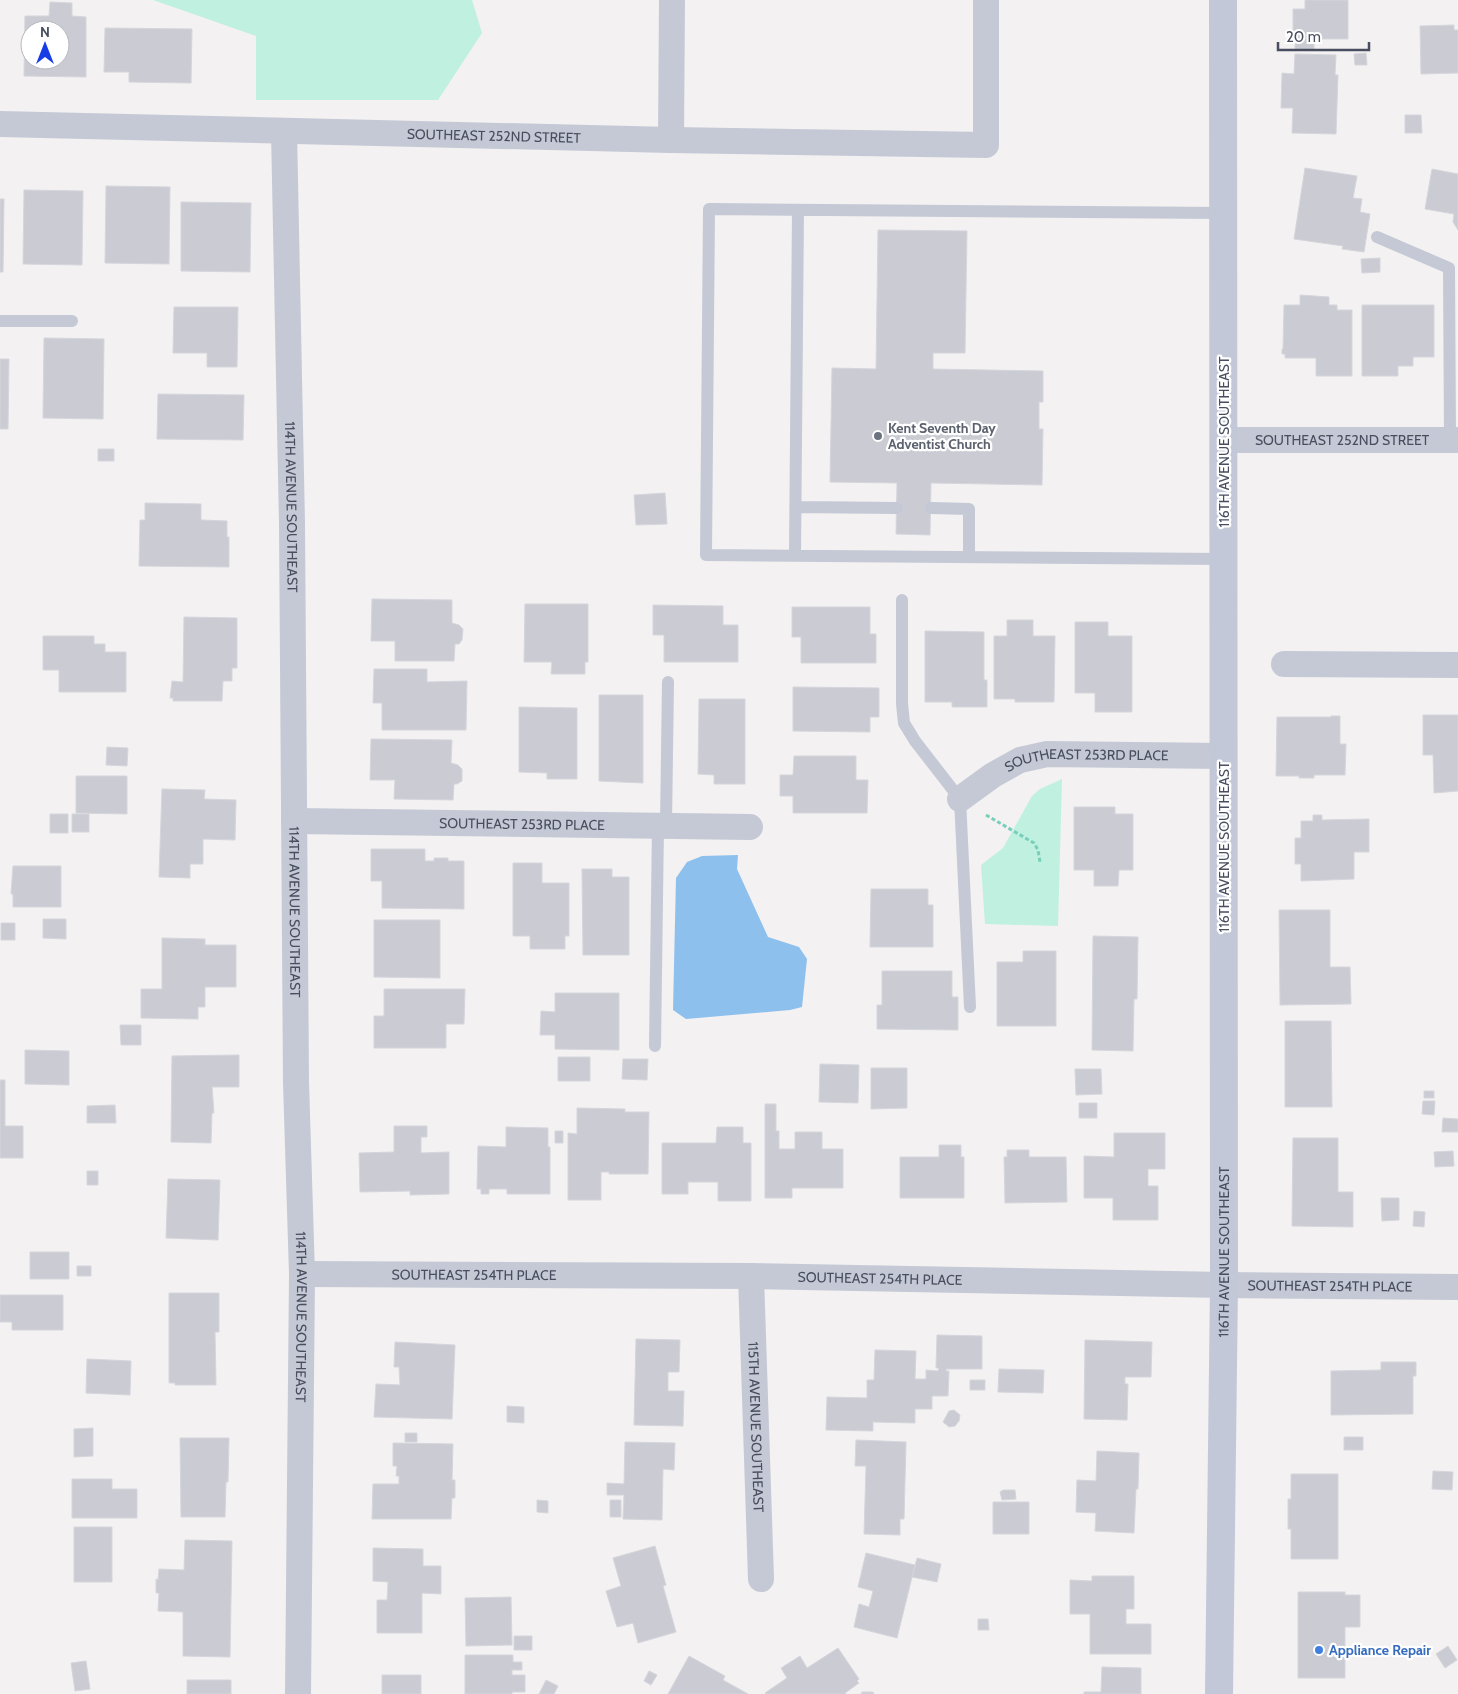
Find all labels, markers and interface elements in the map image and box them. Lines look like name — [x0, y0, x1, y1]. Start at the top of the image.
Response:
north arrow — [20, 20, 70, 70]
scale bar — [1278, 20, 1369, 52]
text: N — [40, 23, 50, 41]
text: 20 m — [1286, 28, 1321, 46]
street label: SOUTHEAST 252ND STREET — [407, 125, 582, 147]
street label: 116TH AVENUE SOUTHEAST — [1215, 356, 1233, 527]
place label: Kent Seventh Day Adventist Church — [888, 419, 996, 453]
street label: 114TH AVENUE SOUTHEAST — [281, 421, 301, 593]
marker: Kent Seventh Day Adventist Church — [872, 430, 884, 442]
street label: SOUTHEAST 252ND STREET — [1255, 431, 1430, 449]
street label: SOUTHEAST 253RD PLACE — [1001, 745, 1169, 776]
street label: 116TH AVENUE SOUTHEAST — [1215, 761, 1233, 932]
street label: SOUTHEAST 253RD PLACE — [439, 814, 605, 834]
street label: 114TH AVENUE SOUTHEAST — [285, 826, 304, 998]
street label: 116TH AVENUE SOUTHEAST — [1214, 1166, 1233, 1338]
street label: 114TH AVENUE SOUTHEAST — [292, 1231, 311, 1403]
street label: SOUTHEAST 254TH PLACE — [392, 1265, 557, 1284]
street label: SOUTHEAST 254TH PLACE — [797, 1268, 963, 1289]
street label: SOUTHEAST 254TH PLACE — [1247, 1276, 1413, 1296]
street label: 115TH AVENUE SOUTHEAST — [744, 1341, 768, 1513]
place label: Appliance Repair — [1329, 1641, 1431, 1659]
marker: Appliance Repair — [1313, 1644, 1325, 1656]

